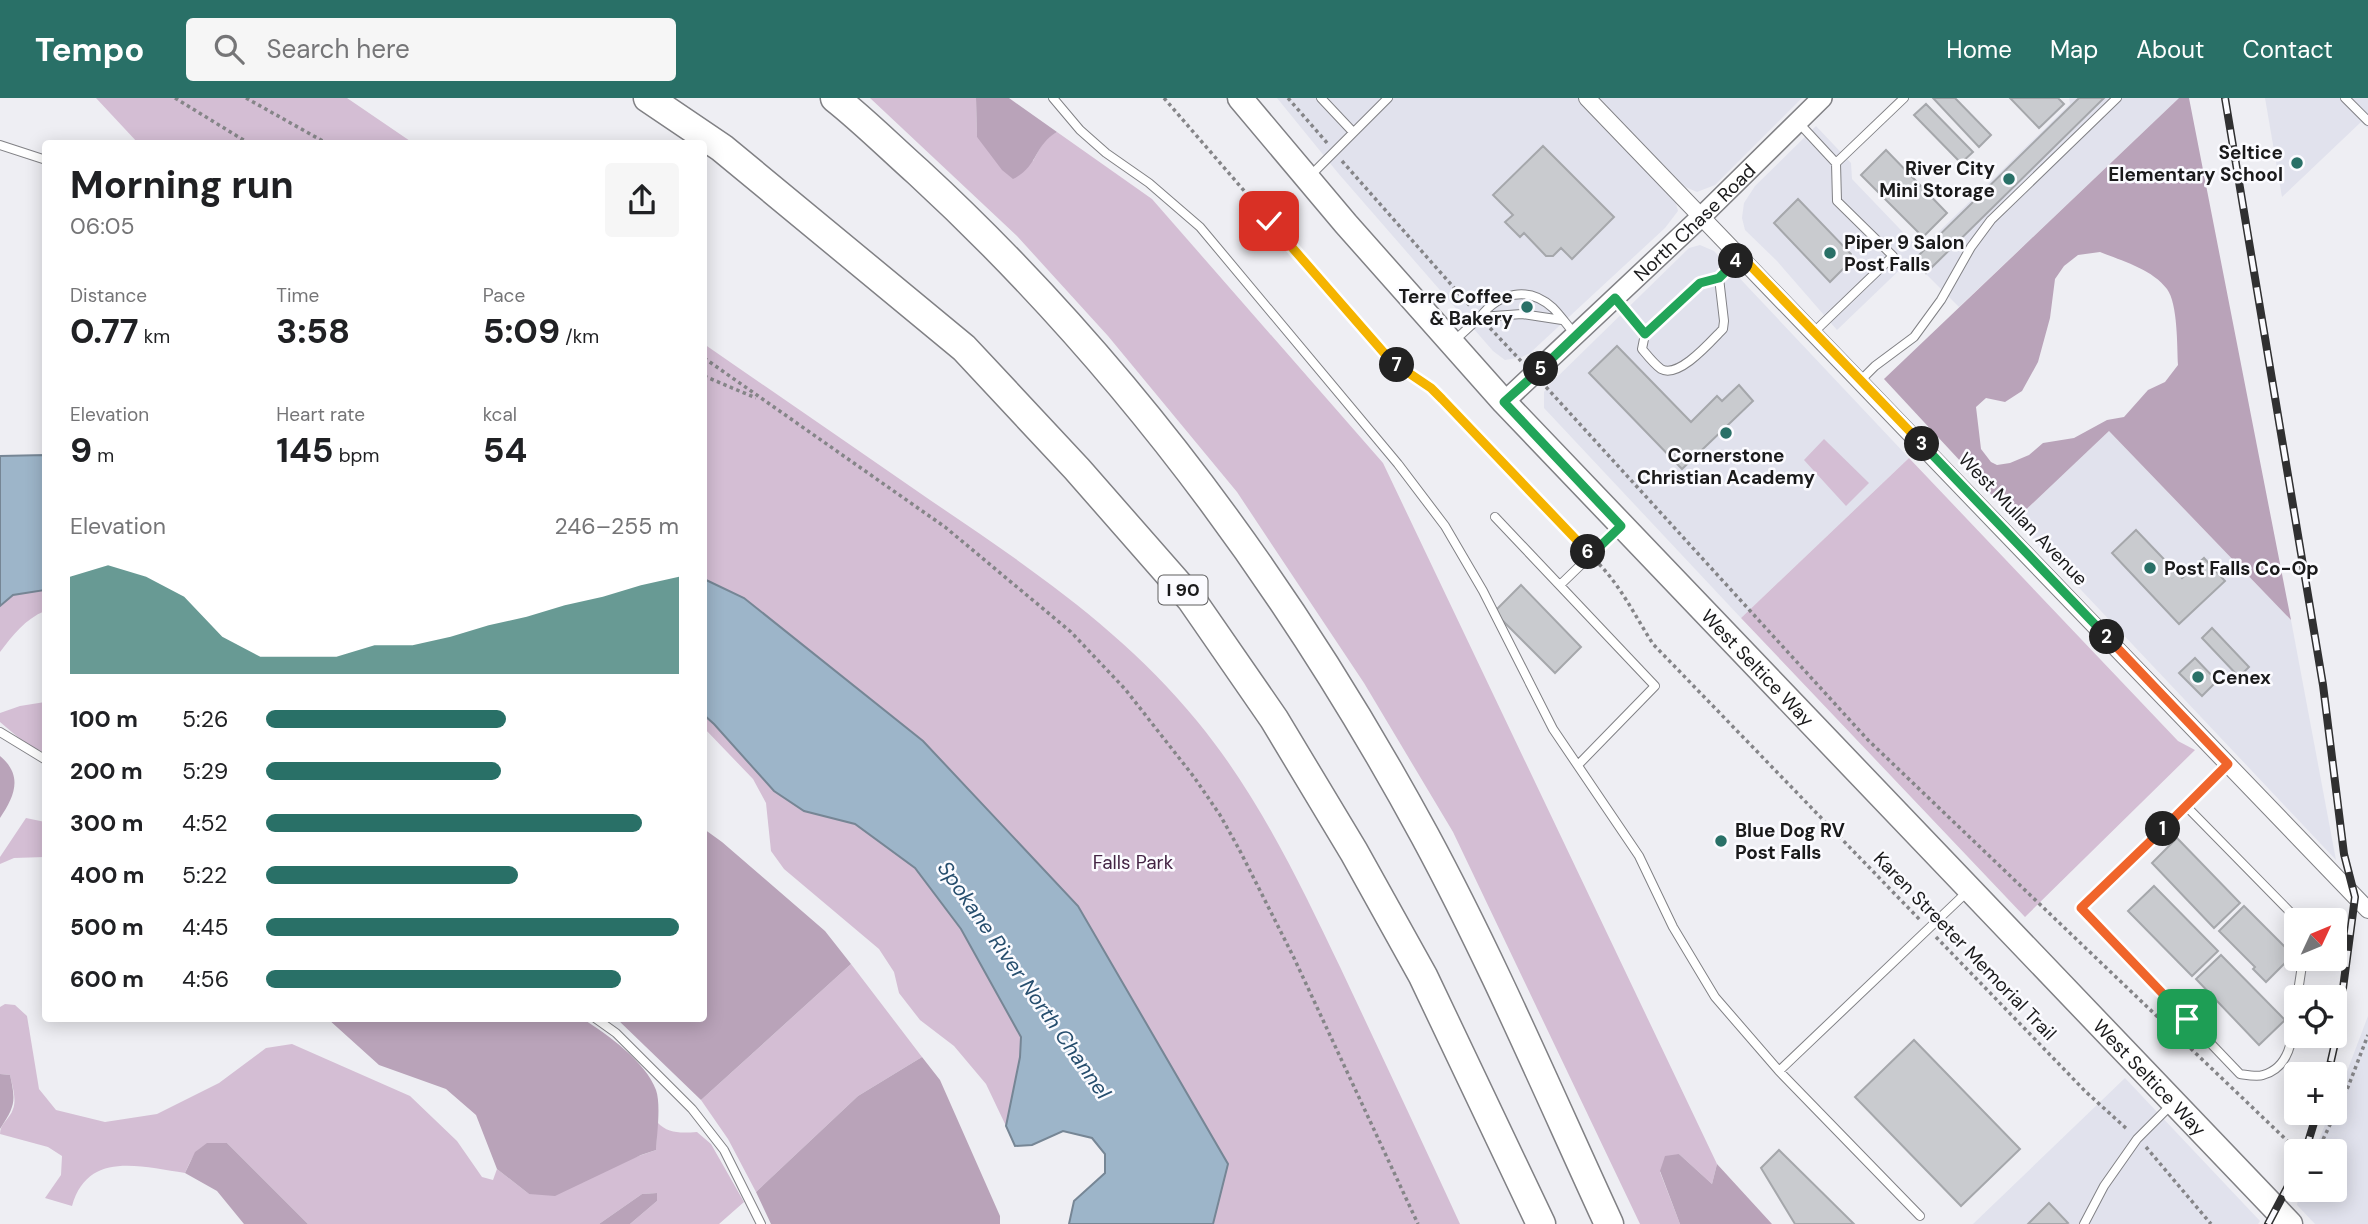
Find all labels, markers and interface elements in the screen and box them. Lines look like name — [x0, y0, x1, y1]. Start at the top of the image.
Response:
search box — [186, 18, 676, 81]
text: Tempo — [35, 28, 144, 71]
icon: search — [210, 30, 248, 68]
text: Search here — [266, 32, 410, 66]
text: Home — [1946, 34, 2012, 65]
text: Map — [2050, 34, 2098, 65]
text: About — [2136, 34, 2205, 65]
text: Contact — [2243, 34, 2333, 65]
place label: Seltice Elementary School — [2108, 140, 2283, 187]
marker: Seltice Elementary School — [2289, 155, 2305, 171]
place label: River City Mini Storage — [1879, 156, 1996, 203]
street label: North Chase Road — [1628, 158, 1761, 286]
text: Morning run — [70, 160, 294, 210]
button: share — [605, 163, 679, 237]
marker: River City Mini Storage — [2001, 171, 2017, 187]
pin — [1239, 191, 1299, 251]
icon: check — [1250, 202, 1288, 240]
text: 06:05 — [70, 211, 135, 241]
place label: Piper 9 Salon Post Falls — [1844, 230, 1965, 277]
pin: 4 — [1718, 244, 1754, 278]
marker: Piper 9 Salon Post Falls — [1822, 245, 1838, 261]
text: 4 — [1729, 248, 1742, 273]
text: Distance — [70, 283, 147, 308]
text: Time — [276, 283, 319, 308]
text: Pace — [483, 283, 525, 308]
place label: Terre Coffee & Bakery — [1398, 284, 1514, 331]
marker: Terre Coffee & Bakery — [1519, 299, 1535, 315]
text: 0.77 — [70, 308, 139, 354]
text: 3:58 — [276, 308, 350, 354]
text: 5:09 — [483, 308, 560, 354]
text: km — [139, 324, 170, 349]
text: /km — [560, 324, 599, 349]
pin: 7 — [1380, 348, 1414, 382]
text: 7 — [1391, 352, 1402, 377]
pin: 5 — [1524, 352, 1558, 386]
text: 5 — [1535, 356, 1546, 381]
text: Elevation — [70, 402, 149, 427]
text: Heart rate — [276, 402, 365, 427]
text: kcal — [483, 402, 517, 427]
marker: Cornerstone Christian Academy — [1718, 425, 1734, 441]
pin: 3 — [1904, 426, 1940, 462]
text: 9 — [70, 427, 92, 473]
text: 145 — [276, 427, 334, 473]
text: 54 — [483, 427, 527, 473]
text: 3 — [1916, 431, 1927, 456]
text: m — [92, 443, 114, 468]
text: bpm — [334, 443, 379, 468]
place label: Cornerstone Christian Academy — [1637, 443, 1815, 490]
street label: West Mullan Avenue — [1953, 447, 2093, 591]
text: Elevation — [70, 511, 166, 541]
text: 246–255 m — [554, 511, 679, 541]
pin: 6 — [1570, 534, 1606, 570]
text: 6 — [1581, 539, 1594, 564]
place label: Post Falls Co-Op — [2164, 556, 2319, 581]
marker: Post Falls Co-Op — [2142, 560, 2158, 576]
road number: I 90 — [1158, 576, 1208, 604]
street label: West Seltice Way — [1696, 604, 1820, 732]
pin: 2 — [2090, 620, 2124, 654]
text: 2 — [2101, 624, 2112, 649]
place label: Cenex — [2212, 665, 2271, 690]
marker: Cenex — [2190, 669, 2206, 685]
text: 100 m — [70, 704, 138, 734]
text: 5:26 — [182, 704, 228, 734]
text: 200 m — [70, 756, 143, 786]
text: 5:29 — [182, 756, 228, 786]
text: 300 m — [70, 808, 143, 838]
text: 4:52 — [182, 808, 228, 838]
pin: 1 — [2146, 812, 2180, 846]
text: 1 — [2159, 816, 2166, 841]
place label: Blue Dog RV Post Falls — [1735, 818, 1846, 865]
marker: Blue Dog RV Post Falls — [1713, 833, 1729, 849]
street label: Karen Streeter Memorial Trail — [1868, 846, 2062, 1046]
park label: Falls Park — [1093, 850, 1174, 875]
water label: Spokane River North Channel — [931, 855, 1117, 1105]
text: 400 m — [70, 860, 144, 890]
text: 5:22 — [182, 860, 227, 890]
north arrow — [2284, 908, 2347, 971]
map controls — [2284, 908, 2347, 1202]
text: 500 m — [70, 912, 144, 942]
text: 4:45 — [182, 912, 229, 942]
text: 600 m — [70, 964, 144, 994]
text: 4:56 — [182, 964, 229, 994]
button: locate — [2284, 985, 2347, 1048]
pin — [2157, 989, 2217, 1049]
icon: arrive — [2168, 1000, 2206, 1038]
street label: West Seltice Way — [2088, 1013, 2212, 1141]
button: + — [2284, 1062, 2347, 1125]
button: − — [2284, 1139, 2347, 1202]

